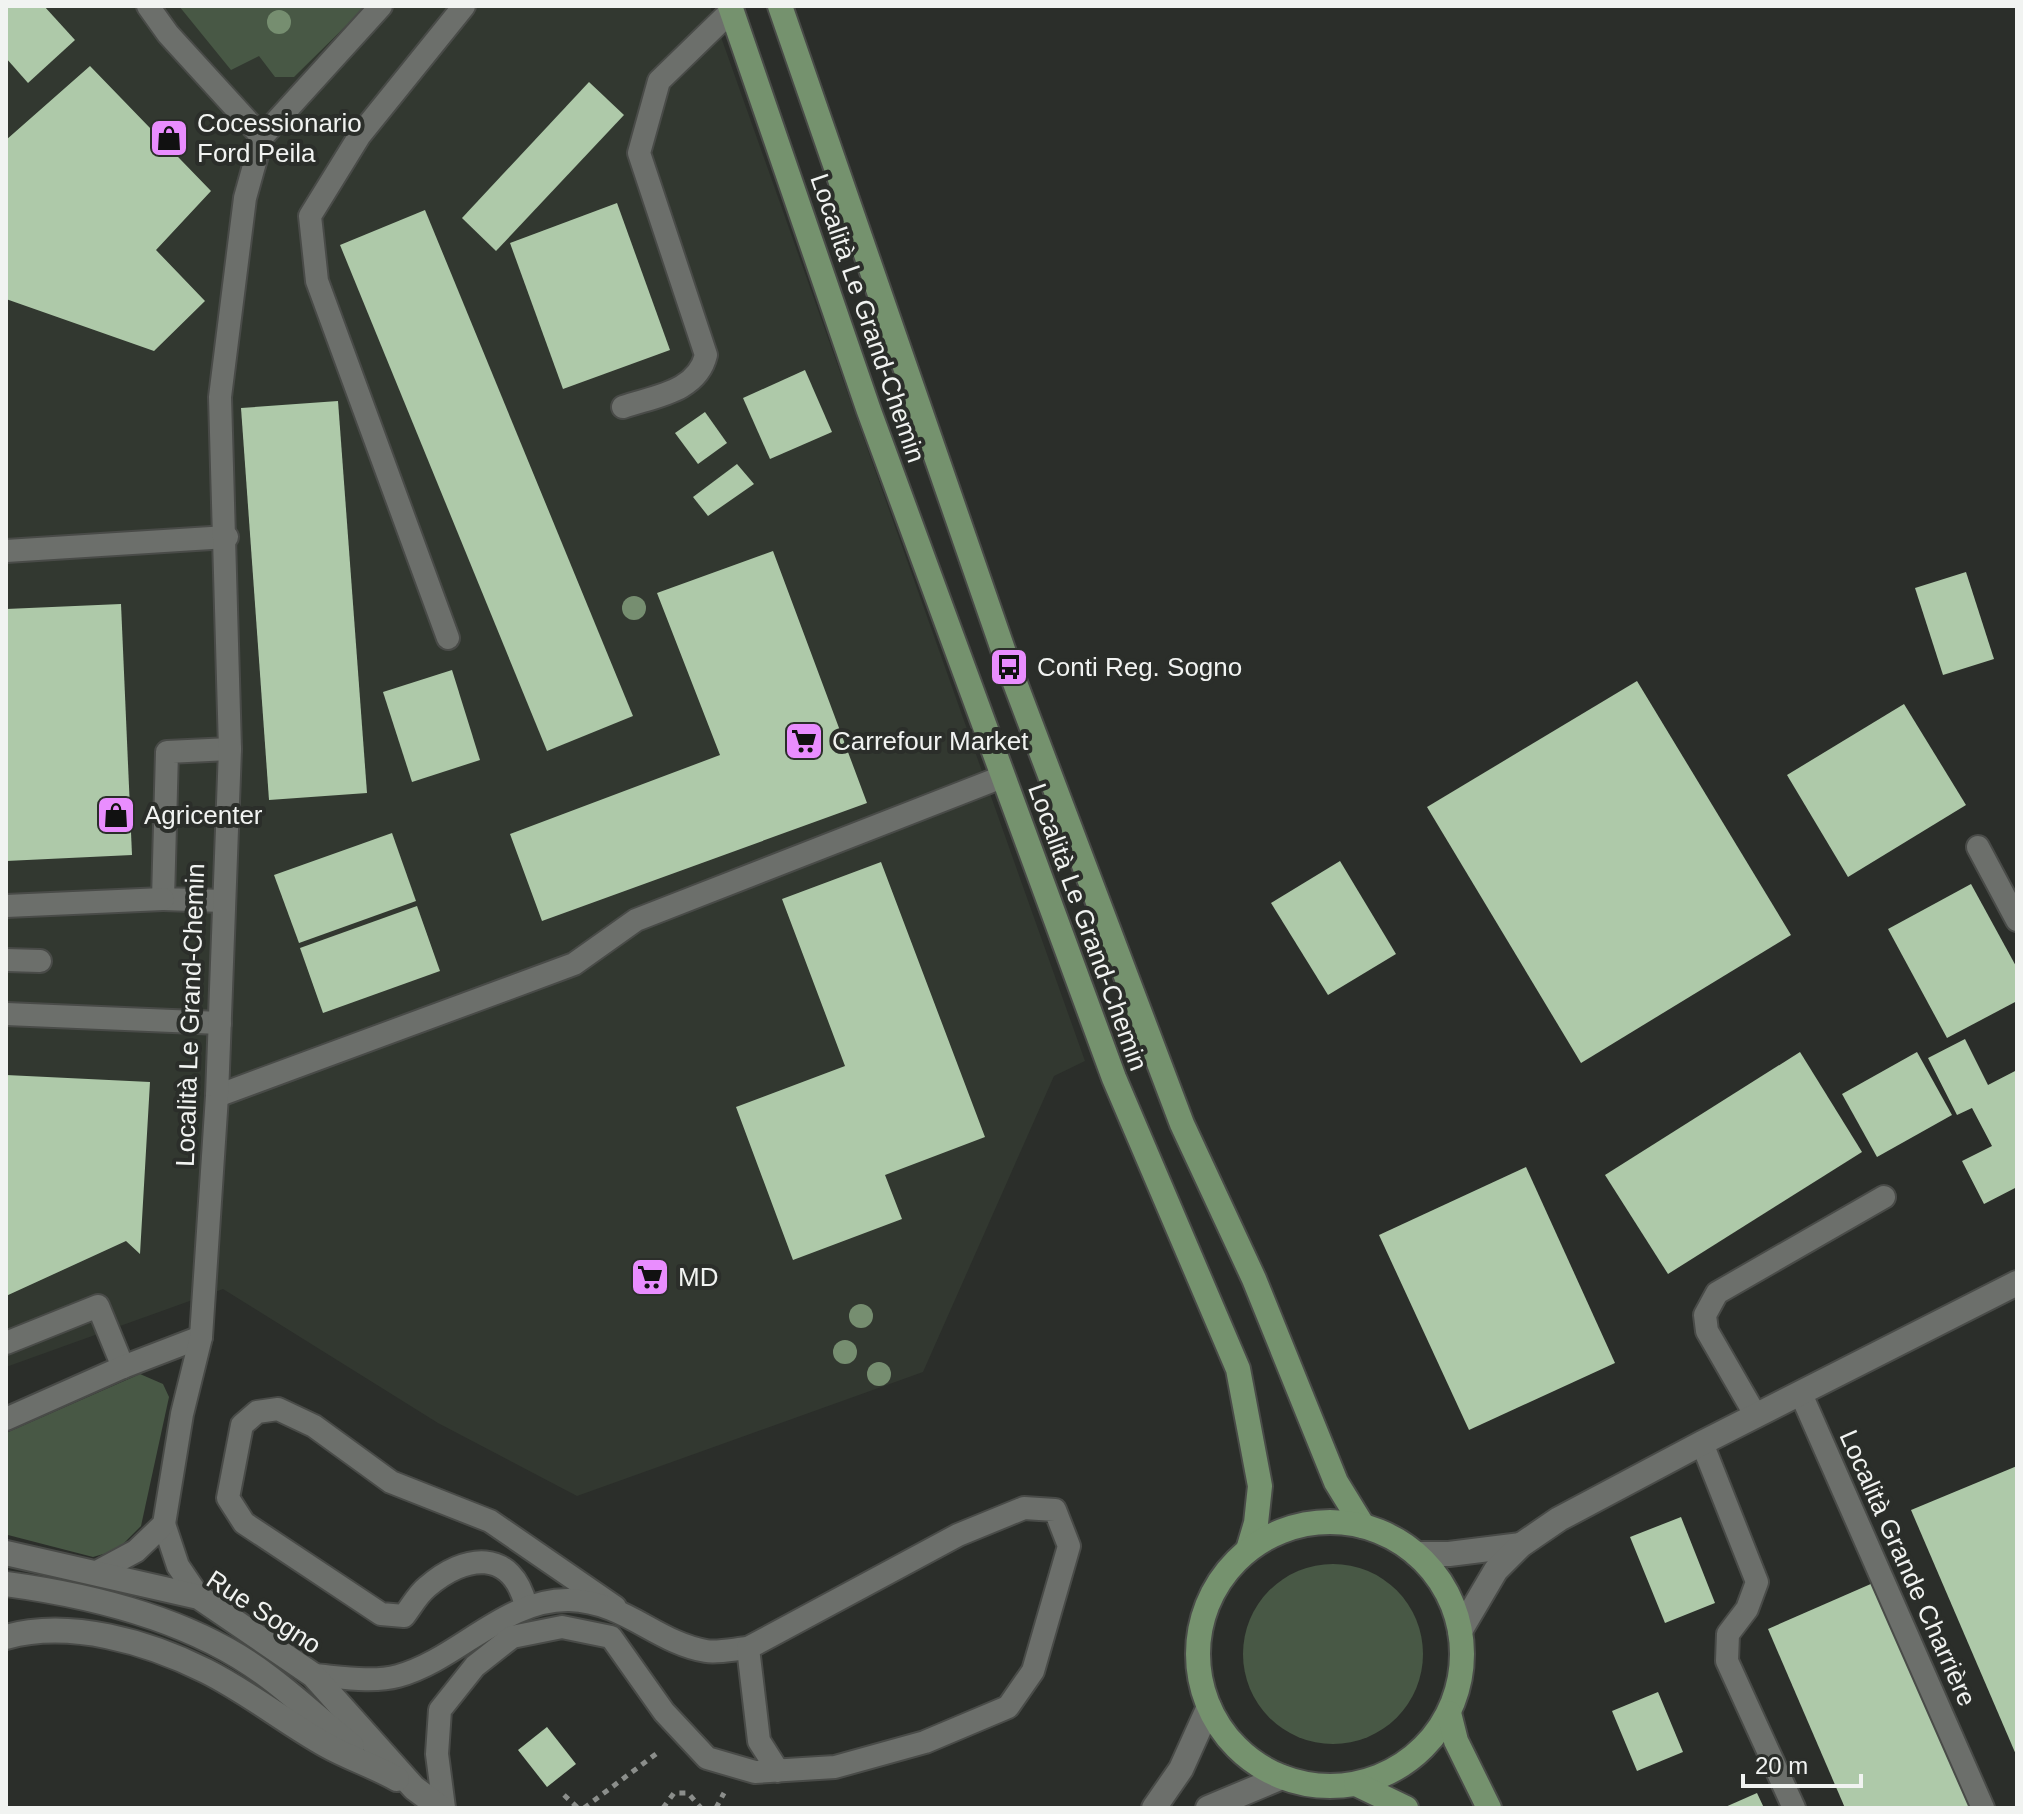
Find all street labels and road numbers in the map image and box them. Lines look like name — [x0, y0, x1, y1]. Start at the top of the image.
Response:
street label: Località Le Grand-Chemin — [804, 170, 932, 466]
street label: Località Le Grand-Chemin — [1022, 779, 1154, 1075]
street label: Località Le Grand-Chemin — [170, 863, 210, 1167]
street label: Località Grande Charrière — [1833, 1425, 1983, 1711]
street label: Rue Sogno — [201, 1564, 327, 1660]

